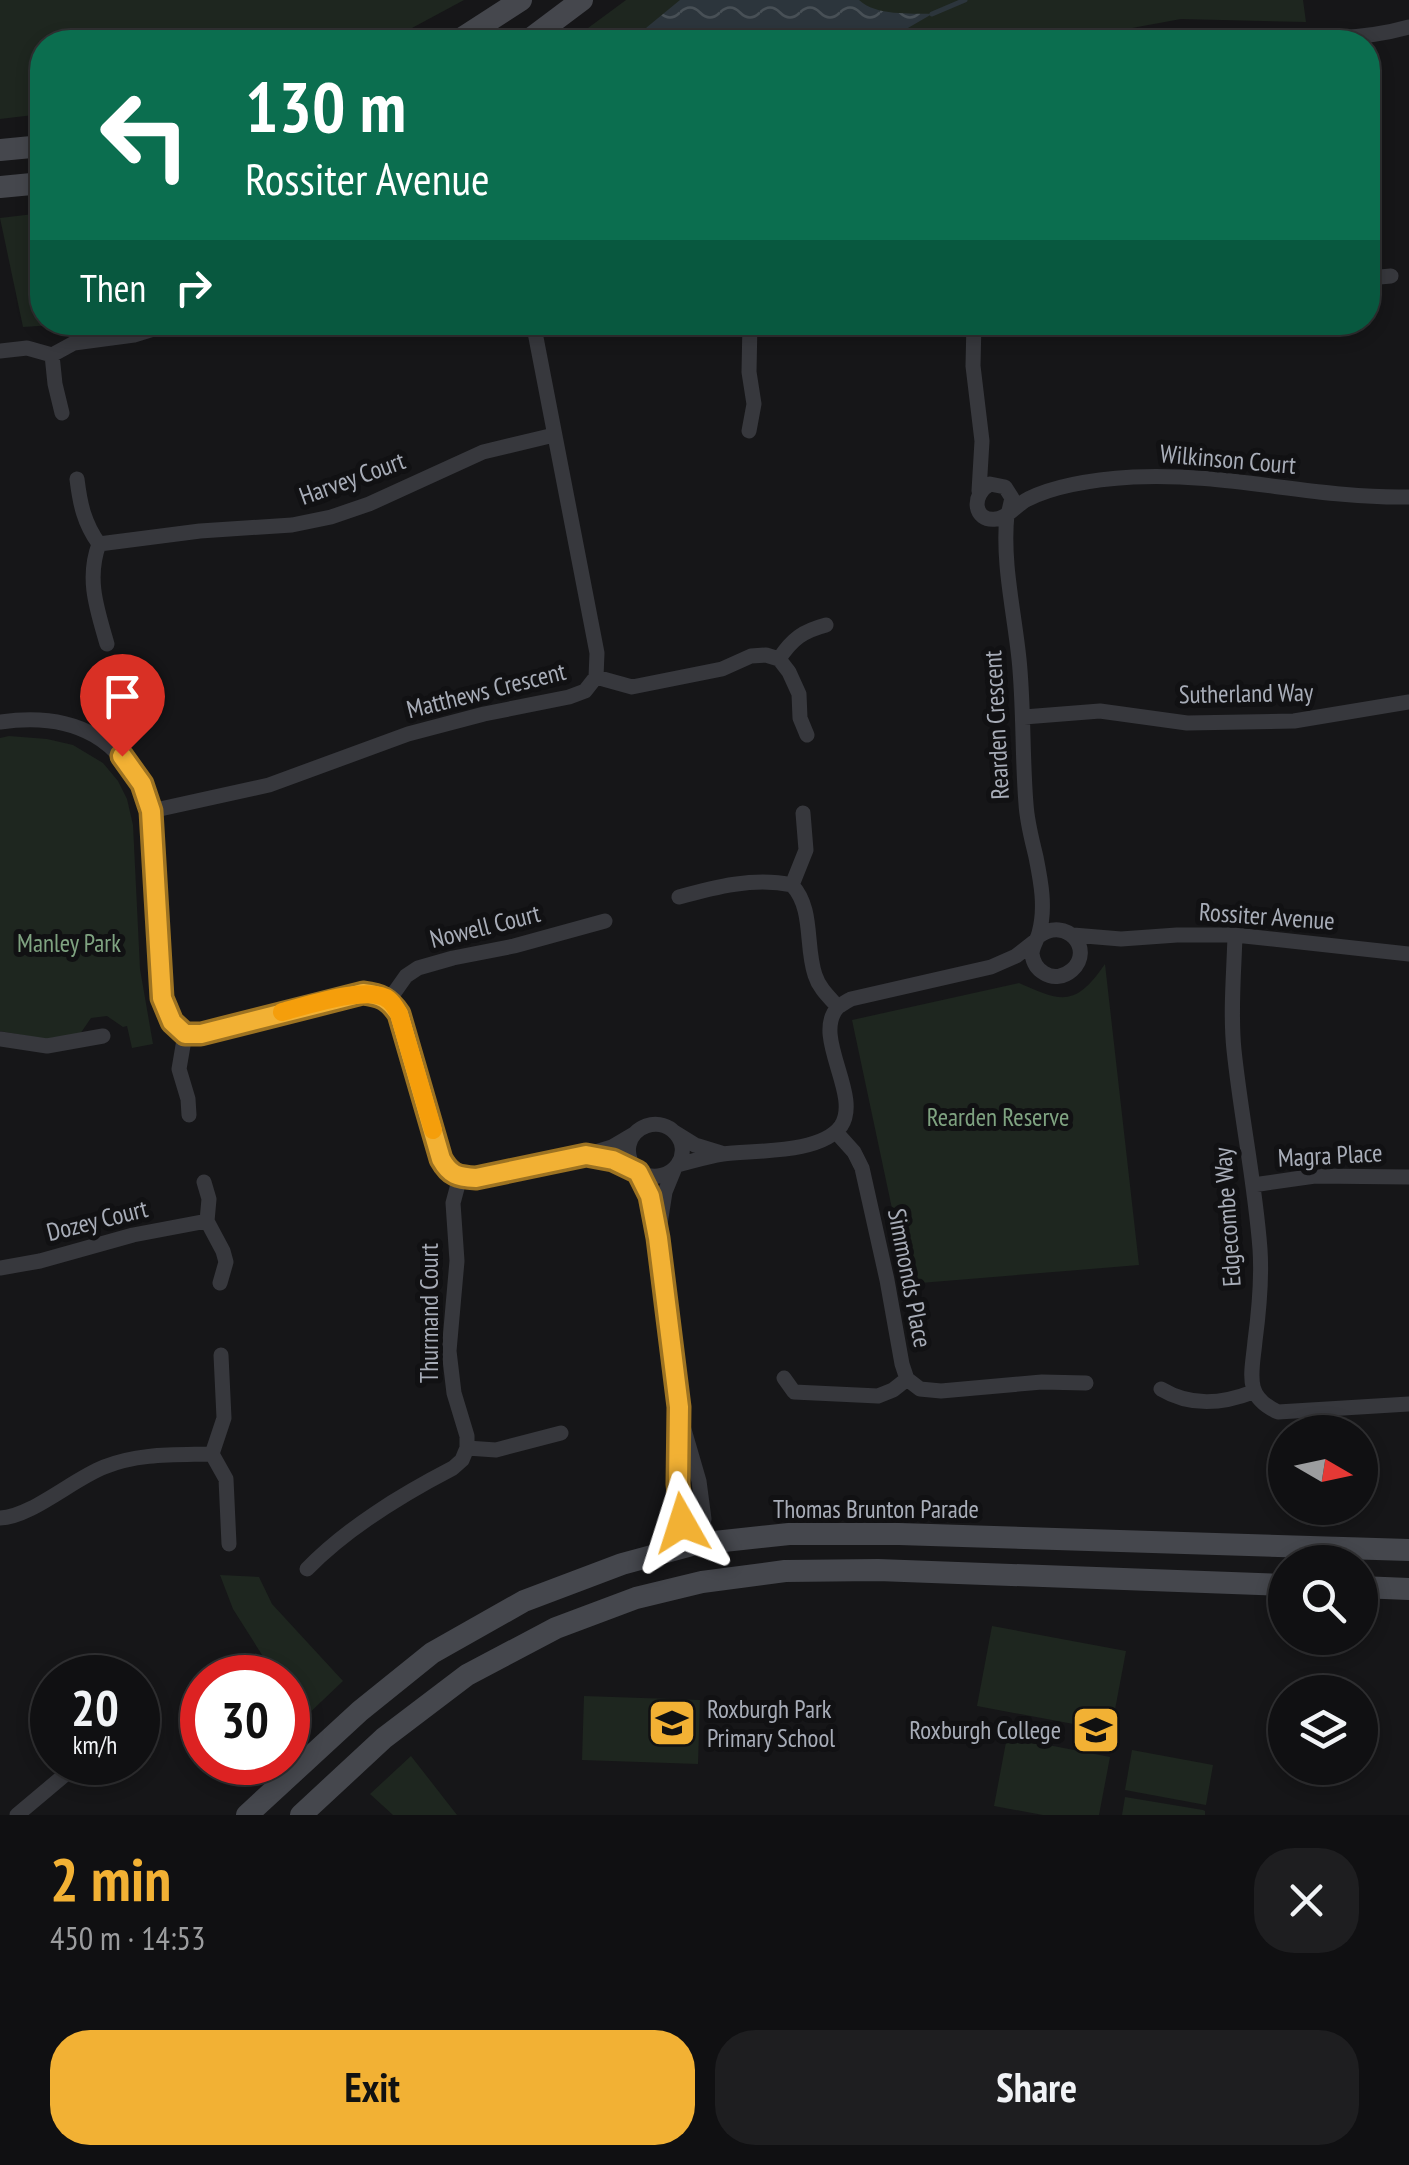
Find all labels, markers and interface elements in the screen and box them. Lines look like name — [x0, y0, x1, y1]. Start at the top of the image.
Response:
text: 130 m — [245, 61, 406, 151]
icon: left — [80, 70, 210, 200]
text: Rossiter Avenue — [245, 149, 490, 207]
icon: right — [166, 260, 221, 315]
text: Then — [80, 263, 146, 312]
street label: Wilkinson Court — [1159, 437, 1297, 481]
street label: Harvey Court — [295, 444, 410, 512]
street label: Rearden Crescent — [976, 650, 1016, 800]
pin — [80, 654, 165, 757]
street label: Matthews Crescent — [403, 655, 569, 725]
icon: arrive — [95, 669, 150, 724]
street label: Sutherland Way — [1178, 676, 1314, 710]
street label: Rossiter Avenue — [1198, 895, 1336, 937]
street label: Nowell Court — [427, 897, 544, 955]
park label: Manley Park — [17, 927, 121, 959]
park label: Rearden Reserve — [927, 1101, 1069, 1133]
street label: Magra Place — [1277, 1136, 1383, 1174]
street label: Edgecombe Way — [1206, 1146, 1248, 1288]
street label: Dozey Court — [43, 1192, 151, 1248]
street label: Simmonds Place — [881, 1206, 939, 1350]
street label: Thurmand Court — [413, 1243, 445, 1383]
north arrow — [1268, 1415, 1378, 1525]
map controls — [1268, 1415, 1378, 1785]
position arrow — [630, 1471, 734, 1575]
street label: Thomas Brunton Parade — [773, 1493, 979, 1525]
button: search — [1268, 1545, 1378, 1655]
speed limit sign: 30 — [180, 1655, 310, 1785]
text: 20 — [71, 1675, 119, 1740]
button: layers — [1268, 1675, 1378, 1785]
place label: Roxburgh Park Primary School — [707, 1693, 835, 1754]
school or university icon: Roxburgh Park Primary School — [646, 1697, 698, 1749]
school or university icon: Roxburgh College — [1070, 1704, 1122, 1756]
place label: Roxburgh College — [909, 1714, 1061, 1746]
text: km/h — [73, 1729, 117, 1761]
text: 2 min — [50, 1840, 171, 1918]
button: close — [1254, 1848, 1359, 1953]
text: 450 m · 14:53 — [50, 1917, 205, 1959]
button: Exit — [50, 2030, 695, 2145]
button: Share — [715, 2030, 1359, 2145]

